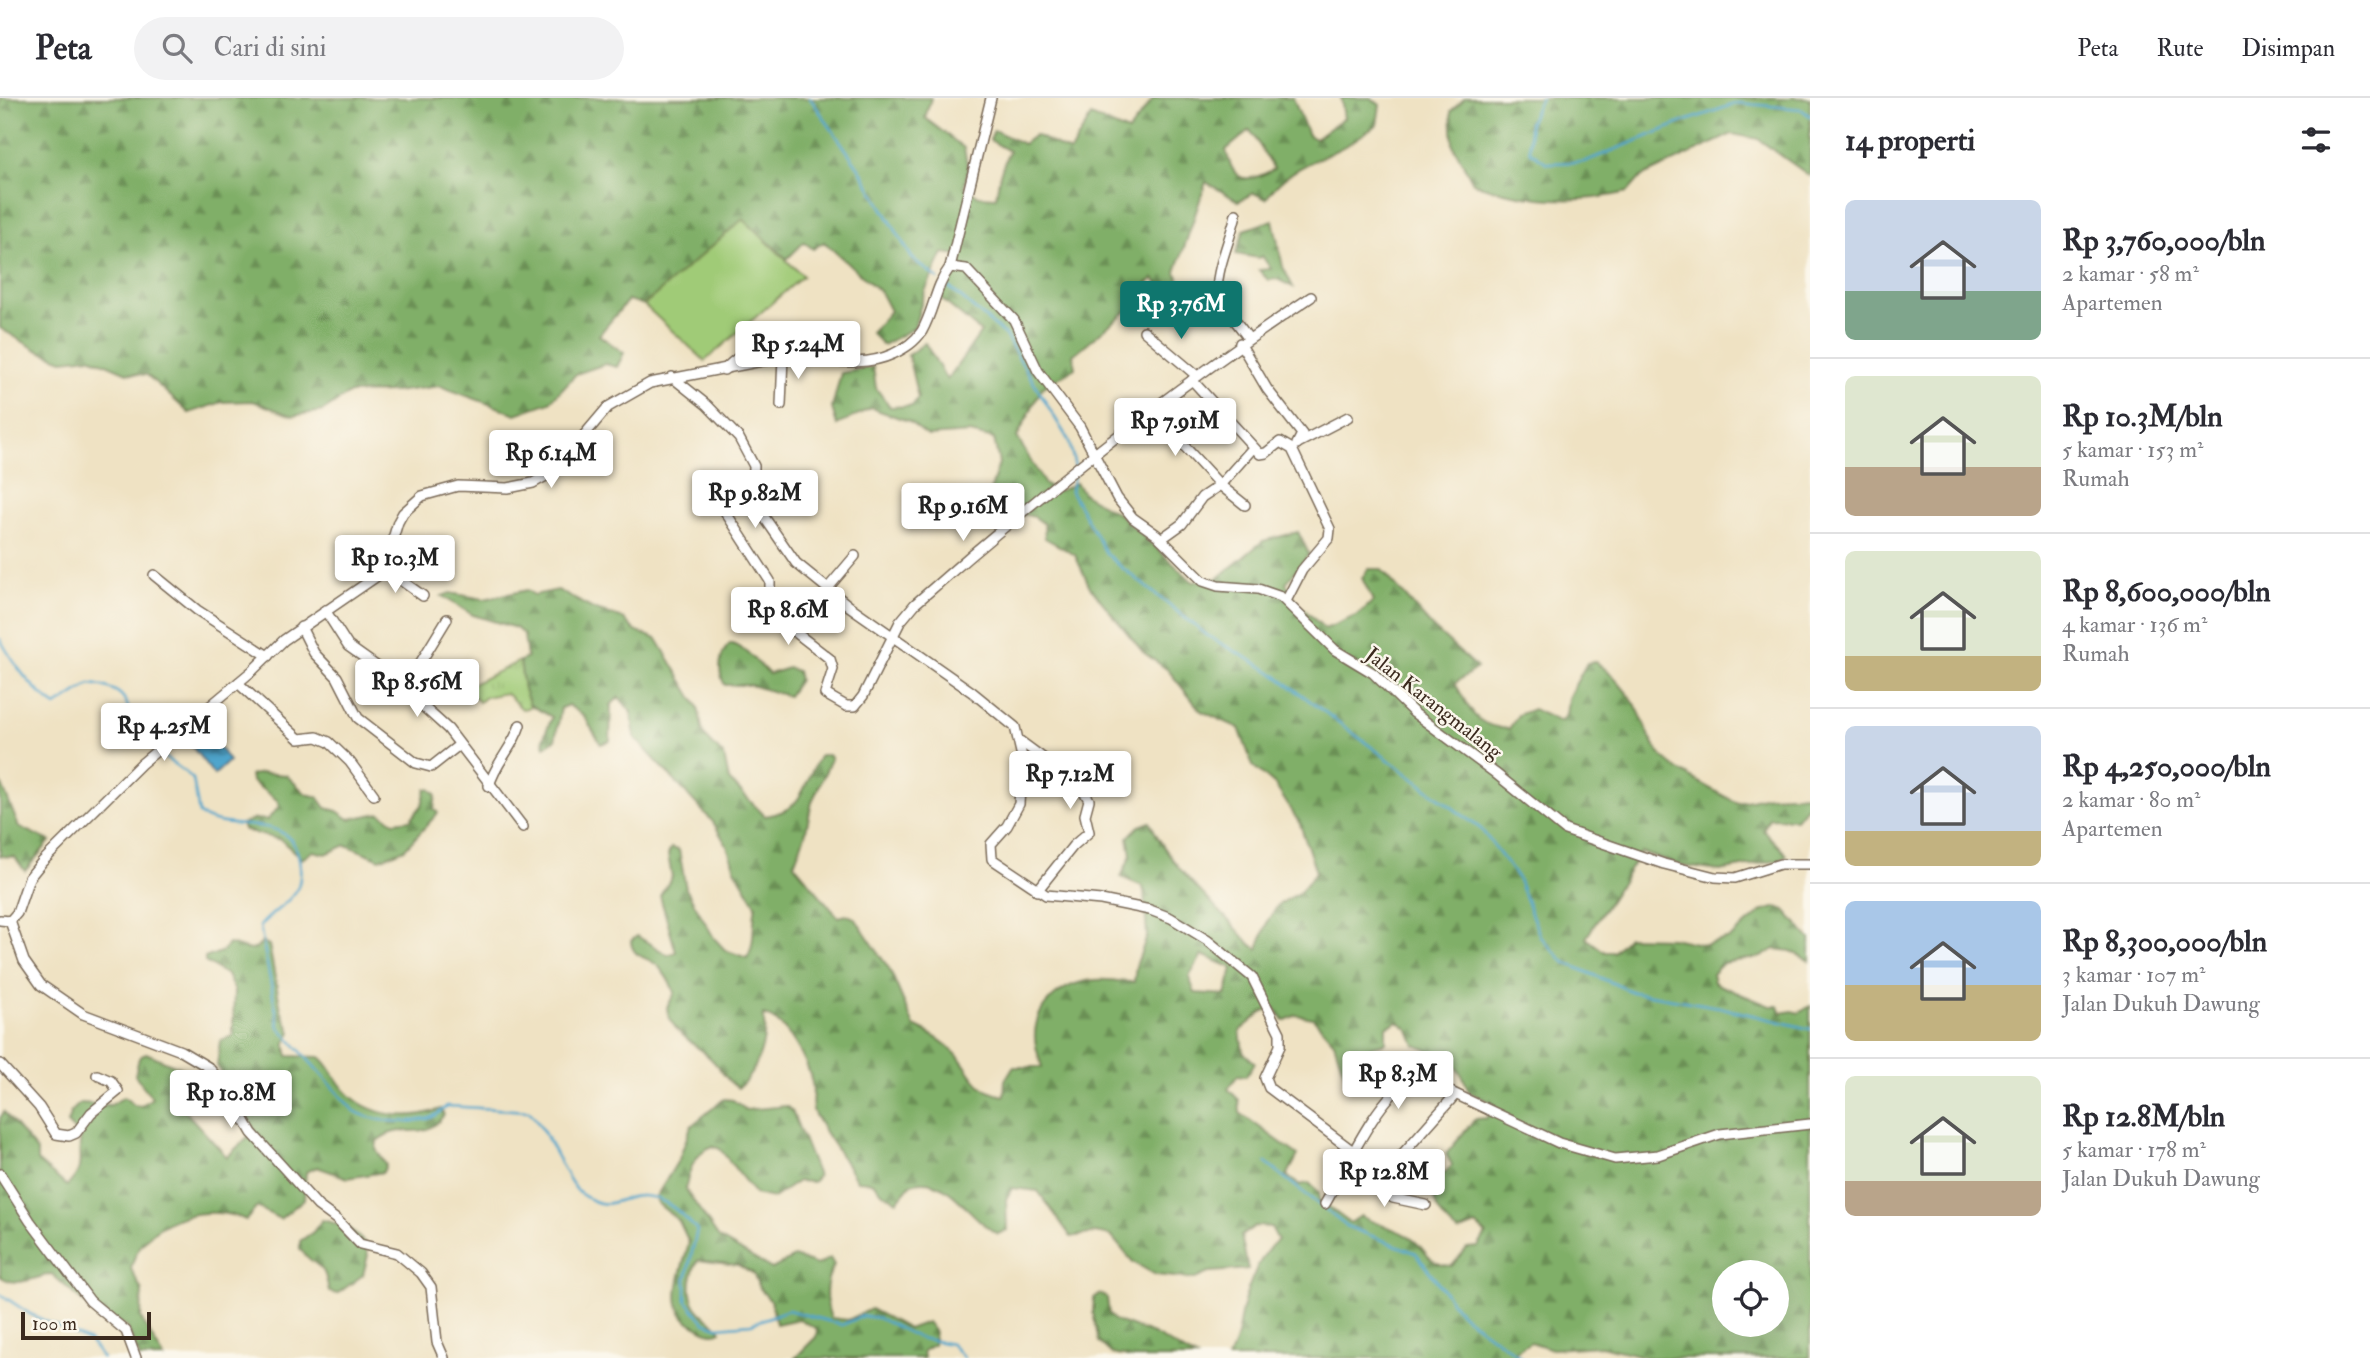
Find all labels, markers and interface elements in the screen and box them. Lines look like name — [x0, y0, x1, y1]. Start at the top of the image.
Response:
search box — [134, 17, 624, 80]
text: Peta — [35, 28, 92, 69]
icon: search — [158, 29, 196, 67]
text: Cari di sini — [214, 32, 327, 64]
text: Peta — [2077, 33, 2118, 64]
text: Rute — [2156, 33, 2204, 64]
text: Disimpan — [2242, 33, 2335, 64]
icon: filters — [2297, 121, 2335, 159]
text: 14 properti — [1845, 122, 1975, 159]
text: Rp 3,760,000/bln — [2062, 222, 2265, 259]
icon: home — [1901, 228, 1985, 312]
text: 2 kamar · 58 m² — [2062, 259, 2199, 288]
pin: Rp 3.76M — [1109, 282, 1253, 341]
text: Apartemen — [2062, 288, 2163, 317]
text: Rp 3.76M — [1136, 289, 1226, 318]
pin: Rp 5.24M — [726, 322, 870, 381]
text: Rp 5.24M — [751, 329, 845, 358]
pin: Rp 7.91M — [1103, 398, 1247, 458]
text: Rp 10.3M/bln — [2062, 398, 2223, 435]
icon: home — [1901, 404, 1985, 488]
text: Rp 7.91M — [1130, 406, 1220, 435]
pin: Rp 6.14M — [479, 430, 623, 490]
text: 5 kamar · 153 m² — [2062, 435, 2204, 464]
text: Rp 6.14M — [505, 438, 597, 467]
text: Rumah — [2062, 464, 2130, 493]
pin: Rp 9.82M — [683, 470, 827, 530]
text: Rp 9.82M — [708, 478, 802, 507]
pin: Rp 9.16M — [891, 484, 1035, 543]
text: Rp 9.16M — [917, 491, 1009, 520]
pin: Rp 10.3M — [323, 536, 467, 595]
text: Rp 10.3M — [351, 543, 439, 572]
text: Rp 8,600,000/bln — [2062, 573, 2271, 610]
icon: home — [1901, 579, 1985, 663]
pin: Rp 8.6M — [723, 588, 853, 647]
text: Rp 8.6M — [747, 595, 829, 624]
text: 4 kamar · 136 m² — [2062, 610, 2207, 639]
text: Rumah — [2062, 639, 2130, 668]
street label: Jalan Karangmalang — [1359, 641, 1508, 766]
pin: Rp 8.56M — [345, 660, 489, 719]
text: Rp 8.56M — [371, 667, 463, 696]
pin: Rp 4.25M — [92, 704, 236, 763]
text: Rp 4.25M — [117, 711, 211, 740]
text: Rp 4,250,000/bln — [2062, 748, 2271, 785]
pin: Rp 7.12M — [998, 752, 1142, 811]
icon: home — [1901, 754, 1985, 838]
text: Rp 7.12M — [1025, 759, 1115, 788]
text: 2 kamar · 80 m² — [2062, 785, 2201, 814]
text: Apartemen — [2062, 814, 2163, 843]
text: Rp 8,300,000/bln — [2062, 923, 2267, 960]
icon: home — [1901, 929, 1985, 1013]
text: 3 kamar · 107 m² — [2062, 960, 2206, 989]
text: Jalan Dukuh Dawung — [2062, 989, 2260, 1018]
pin: Rp 8.3M — [1333, 1052, 1463, 1111]
text: Rp 8.3M — [1358, 1059, 1438, 1088]
pin: Rp 10.8M — [159, 1070, 303, 1130]
text: Rp 10.8M — [186, 1078, 276, 1107]
text: Rp 12.8M/bln — [2062, 1098, 2225, 1135]
icon: home — [1901, 1104, 1985, 1188]
text: 5 kamar · 178 m² — [2062, 1135, 2206, 1164]
pin: Rp 12.8M — [1312, 1150, 1456, 1209]
text: Rp 12.8M — [1339, 1157, 1429, 1186]
text: Jalan Dukuh Dawung — [2062, 1164, 2260, 1193]
map controls — [1712, 1260, 1789, 1337]
button: locate — [1712, 1260, 1789, 1337]
scale bar — [21, 1309, 150, 1341]
text: 100 m — [32, 1312, 77, 1336]

